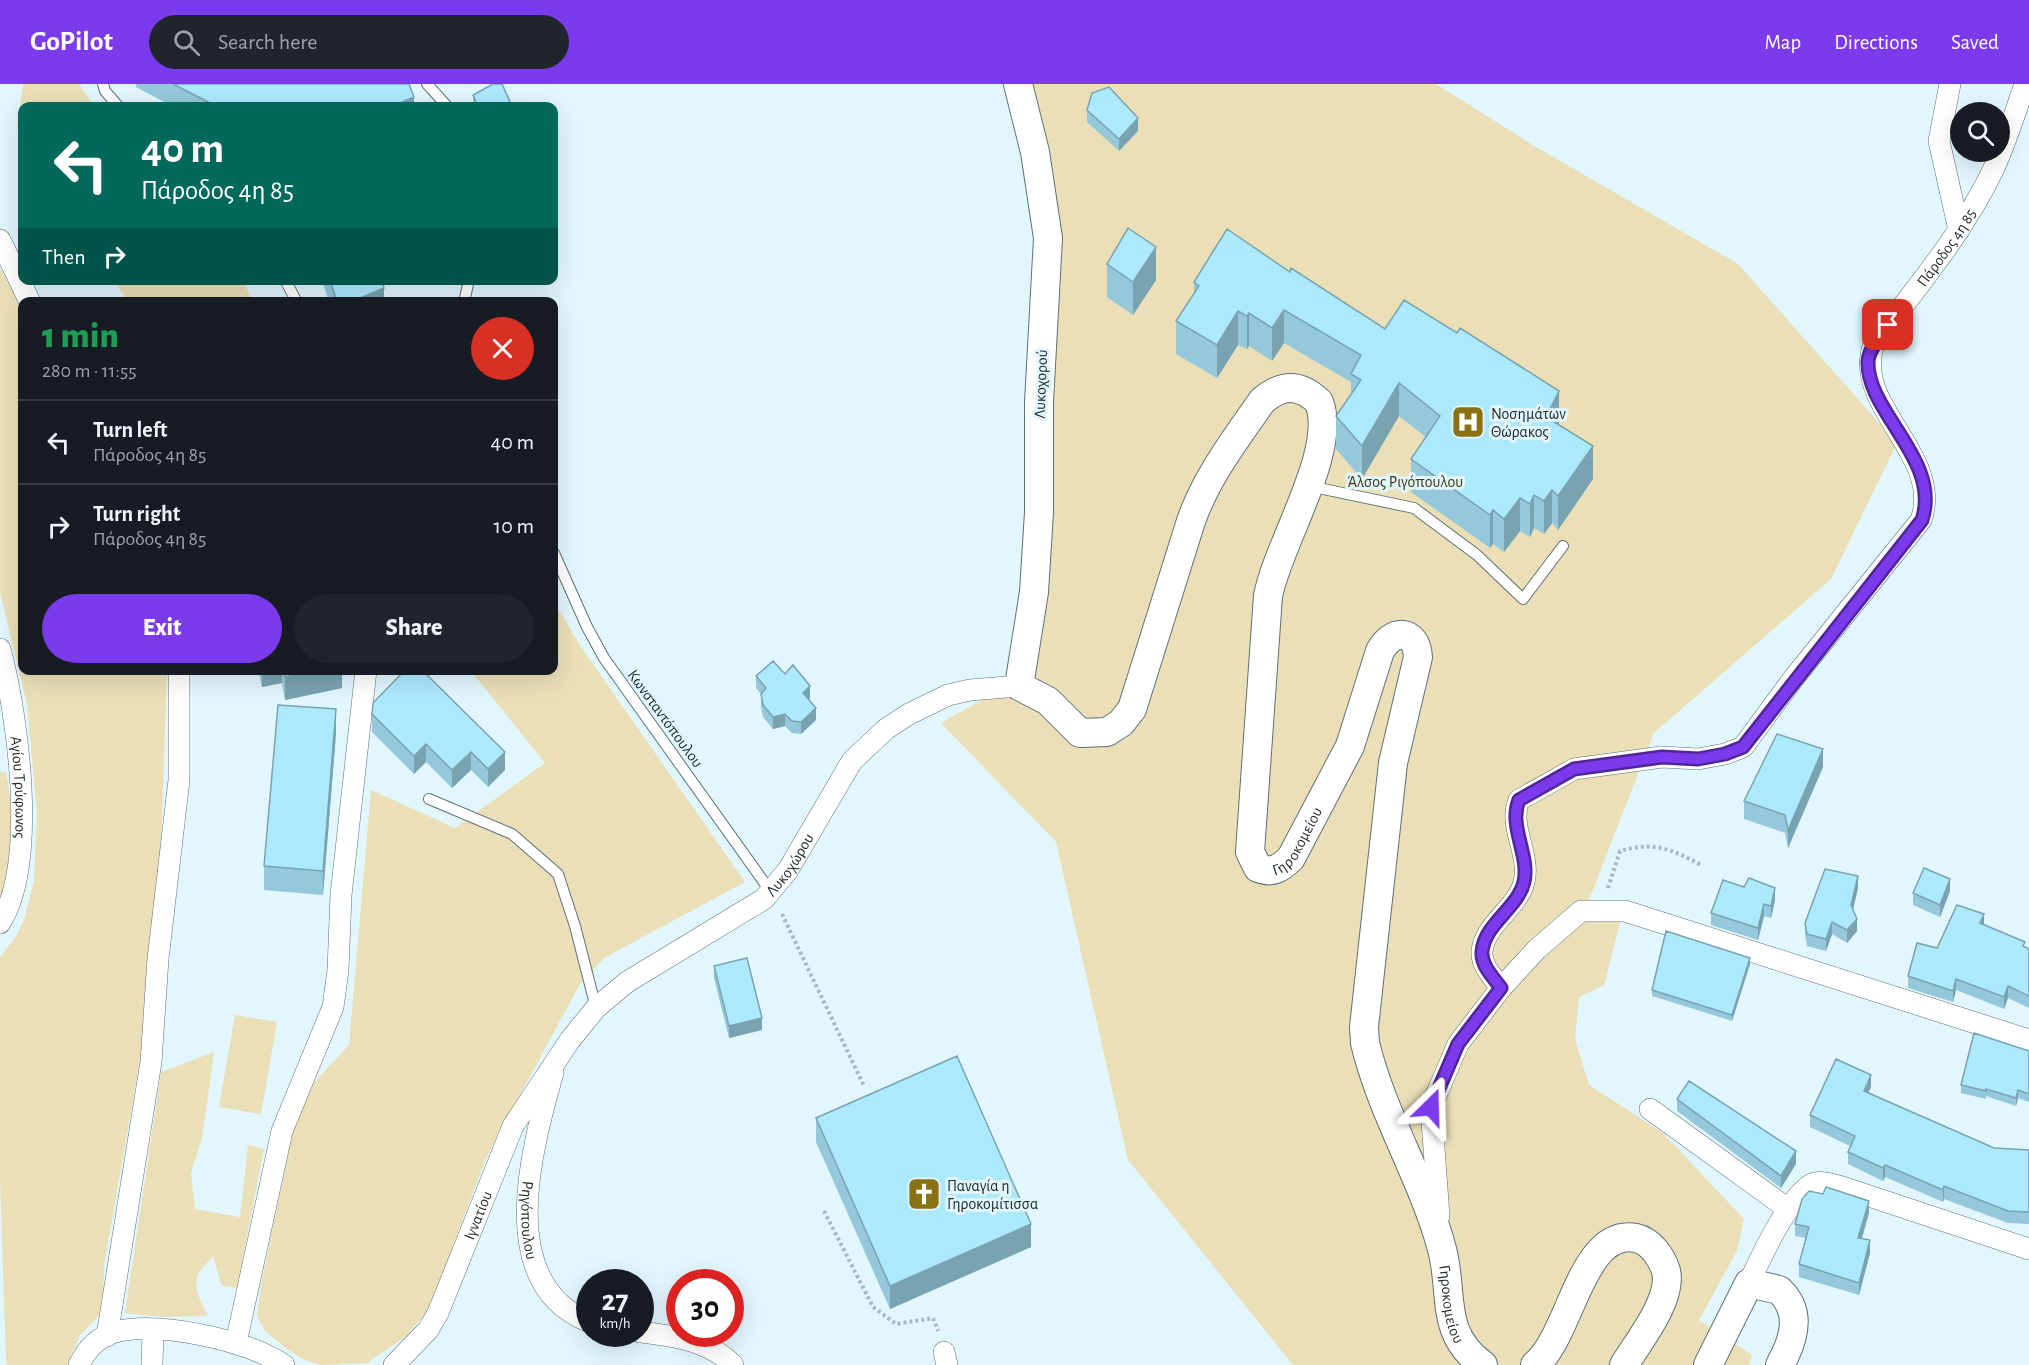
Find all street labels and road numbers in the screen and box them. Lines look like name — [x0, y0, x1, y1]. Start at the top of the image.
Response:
street label: Πάροδος 4η 85 — [1914, 206, 1979, 290]
street label: Λυκοχορού — [1032, 349, 1050, 419]
street label: Κωνσταντόπουλου — [625, 667, 706, 770]
street label: Αγίου Τρύφωνος — [7, 735, 29, 839]
street label: Γηροκομείου — [1270, 805, 1325, 879]
street label: Λυκοχώρου — [763, 831, 817, 899]
street label: Ρηγόπουλου — [518, 1180, 540, 1261]
street label: Ιγνατίου — [461, 1189, 495, 1242]
street label: Γηροκομείου — [1436, 1264, 1467, 1346]

